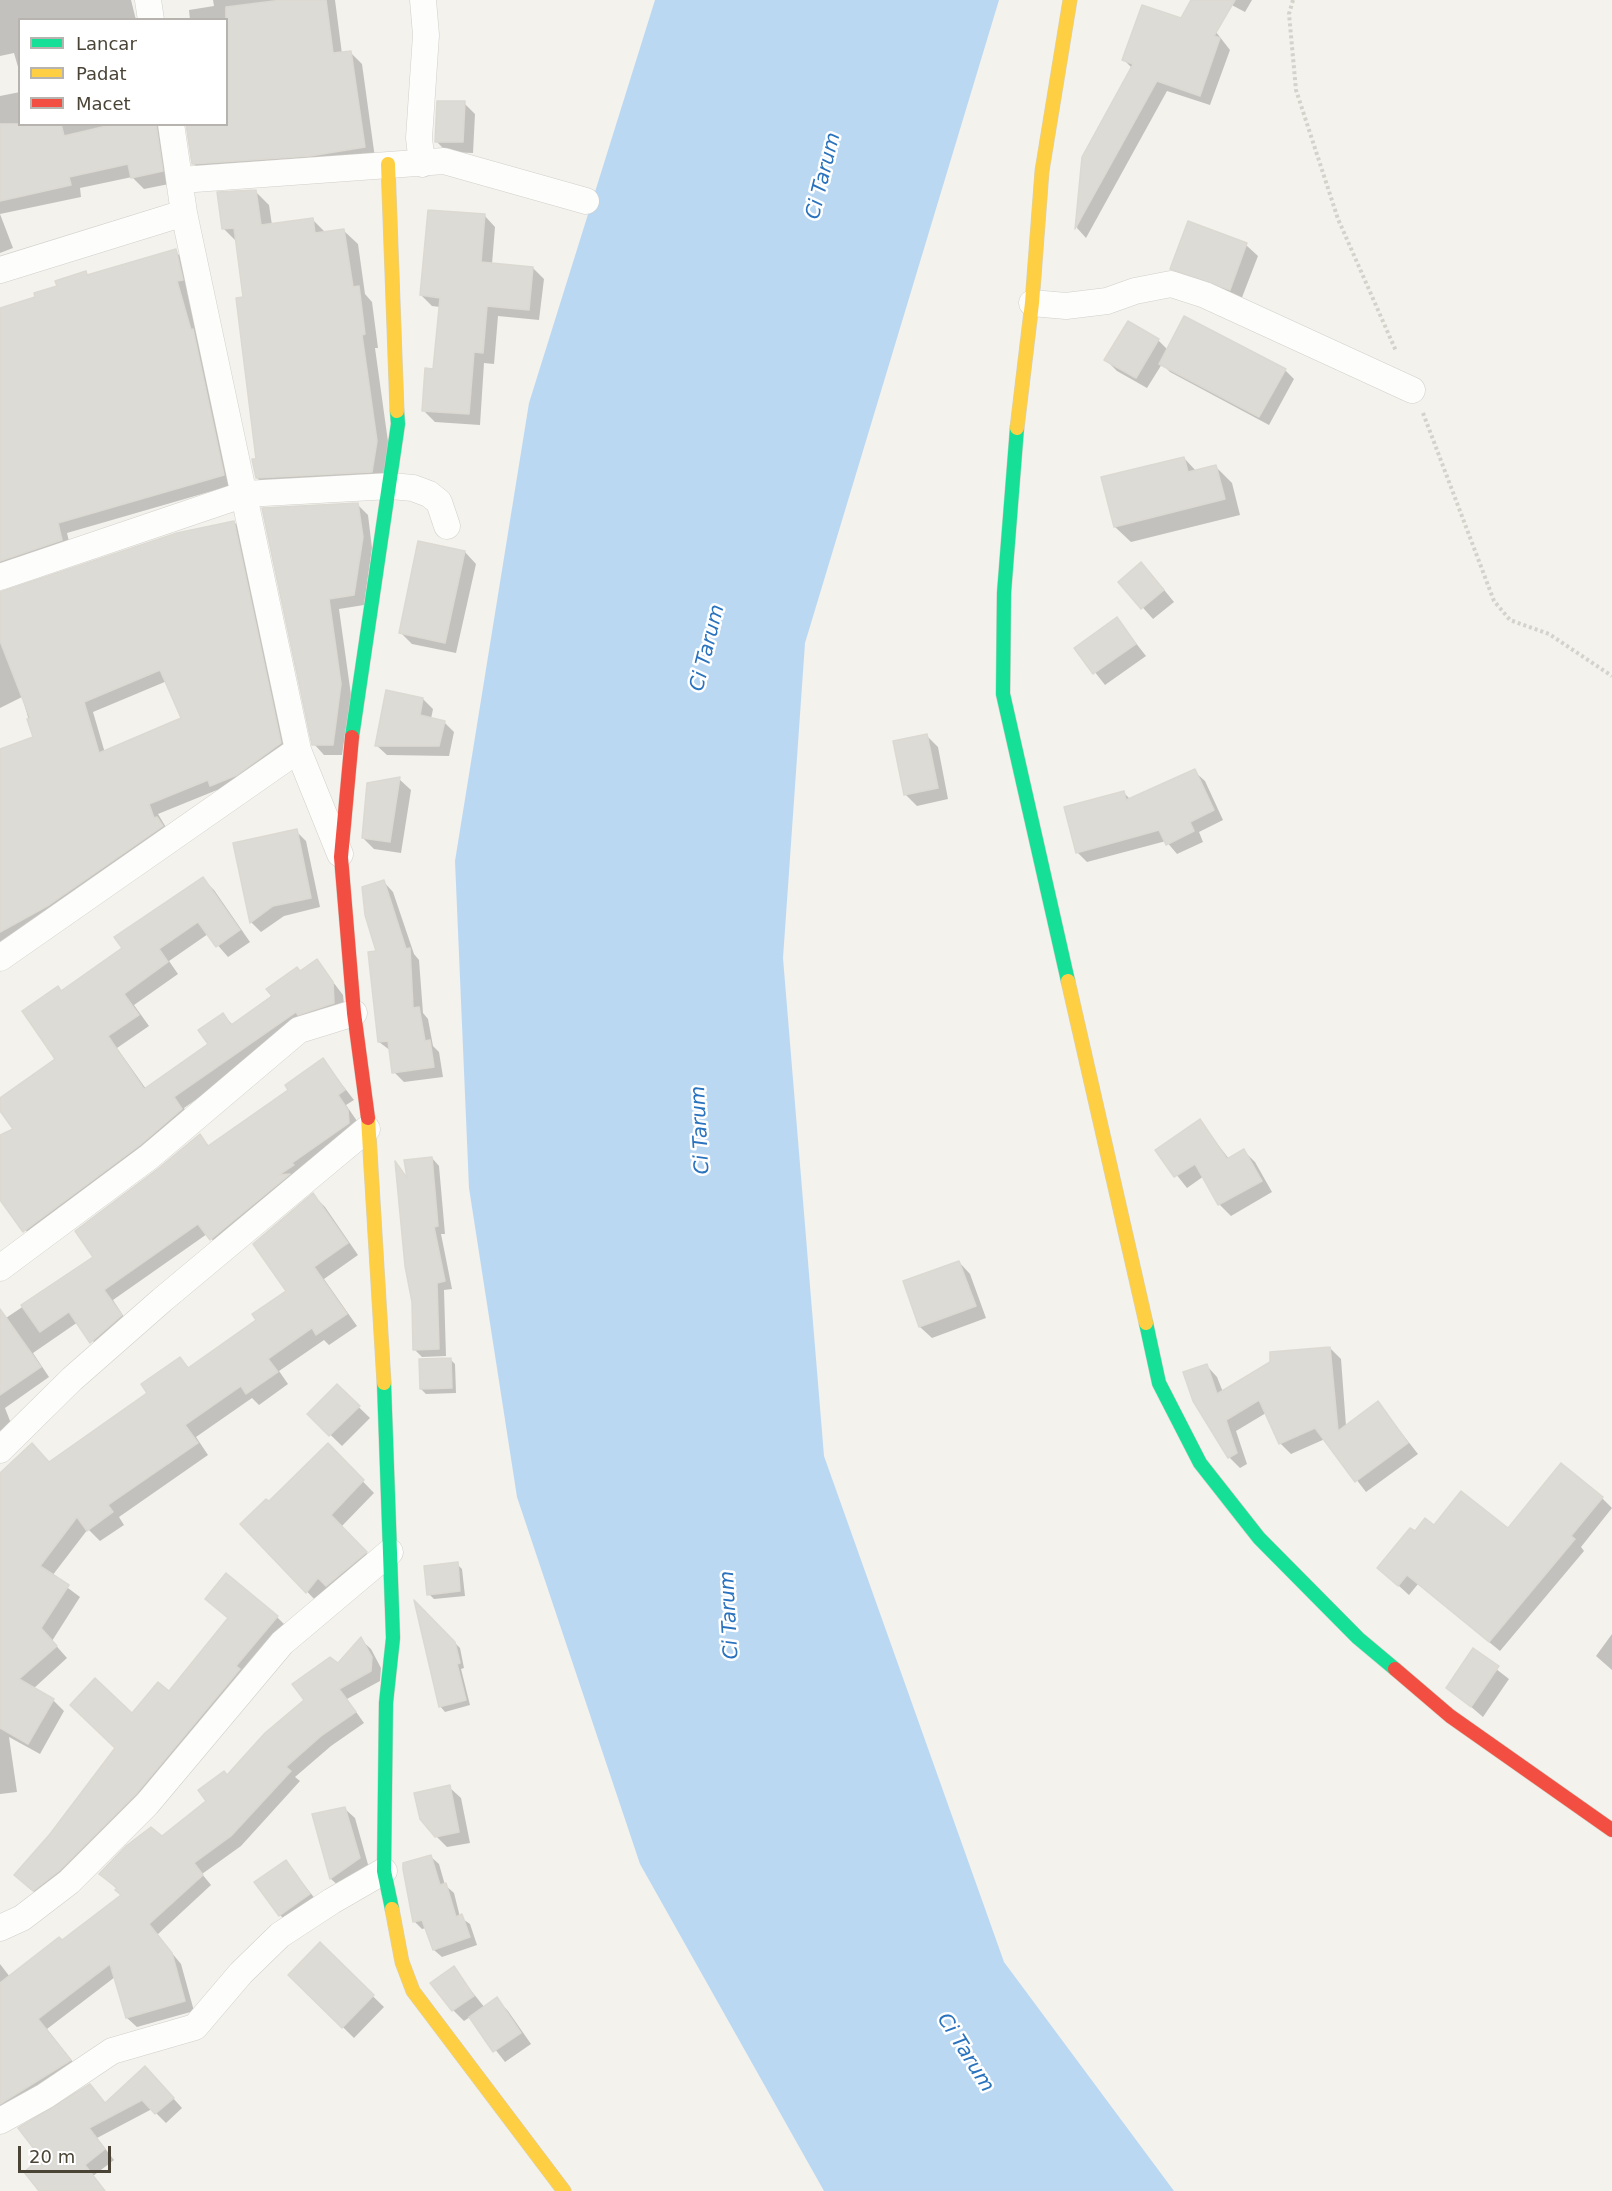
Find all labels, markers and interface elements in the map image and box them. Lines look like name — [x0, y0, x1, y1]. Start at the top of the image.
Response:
legend — [18, 18, 228, 126]
text: Lancar — [76, 33, 137, 54]
text: Padat — [76, 63, 127, 84]
text: Macet — [76, 93, 131, 114]
water label: Ci Tarum — [802, 130, 846, 222]
water label: Ci Tarum — [686, 602, 730, 694]
water label: Ci Tarum — [687, 1085, 715, 1175]
water label: Ci Tarum — [716, 1570, 744, 1660]
water label: Ci Tarum — [931, 2009, 999, 2097]
scale bar — [21, 2134, 114, 2172]
text: 20 m — [29, 2146, 75, 2167]

